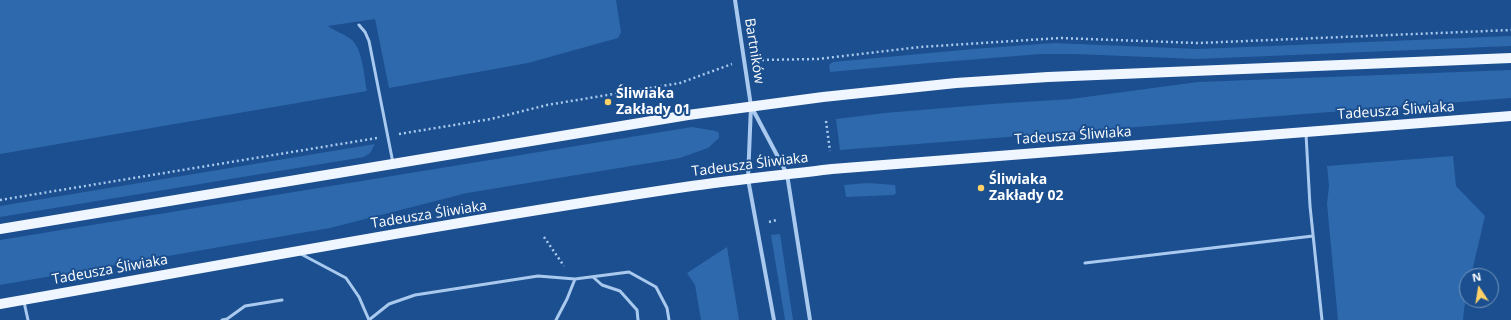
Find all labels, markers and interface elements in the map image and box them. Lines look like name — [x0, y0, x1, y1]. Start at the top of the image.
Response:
street label: Bartników — [741, 17, 767, 85]
place label: Śliwiaka Zakłady 01 — [616, 86, 690, 118]
marker: Śliwiaka Zakłady 01 — [603, 97, 613, 107]
street label: Tadeusza Śliwiaka — [1337, 99, 1455, 123]
street label: Tadeusza Śliwiaka — [1014, 124, 1132, 148]
street label: Tadeusza Śliwiaka — [691, 150, 809, 180]
place label: Śliwiaka Zakłady 02 — [989, 172, 1063, 204]
marker: Śliwiaka Zakłady 02 — [976, 183, 986, 193]
street label: Tadeusza Śliwiaka — [370, 198, 488, 232]
street label: Tadeusza Śliwiaka — [51, 252, 169, 288]
north arrow — [1459, 268, 1499, 308]
text: N — [1471, 268, 1483, 285]

